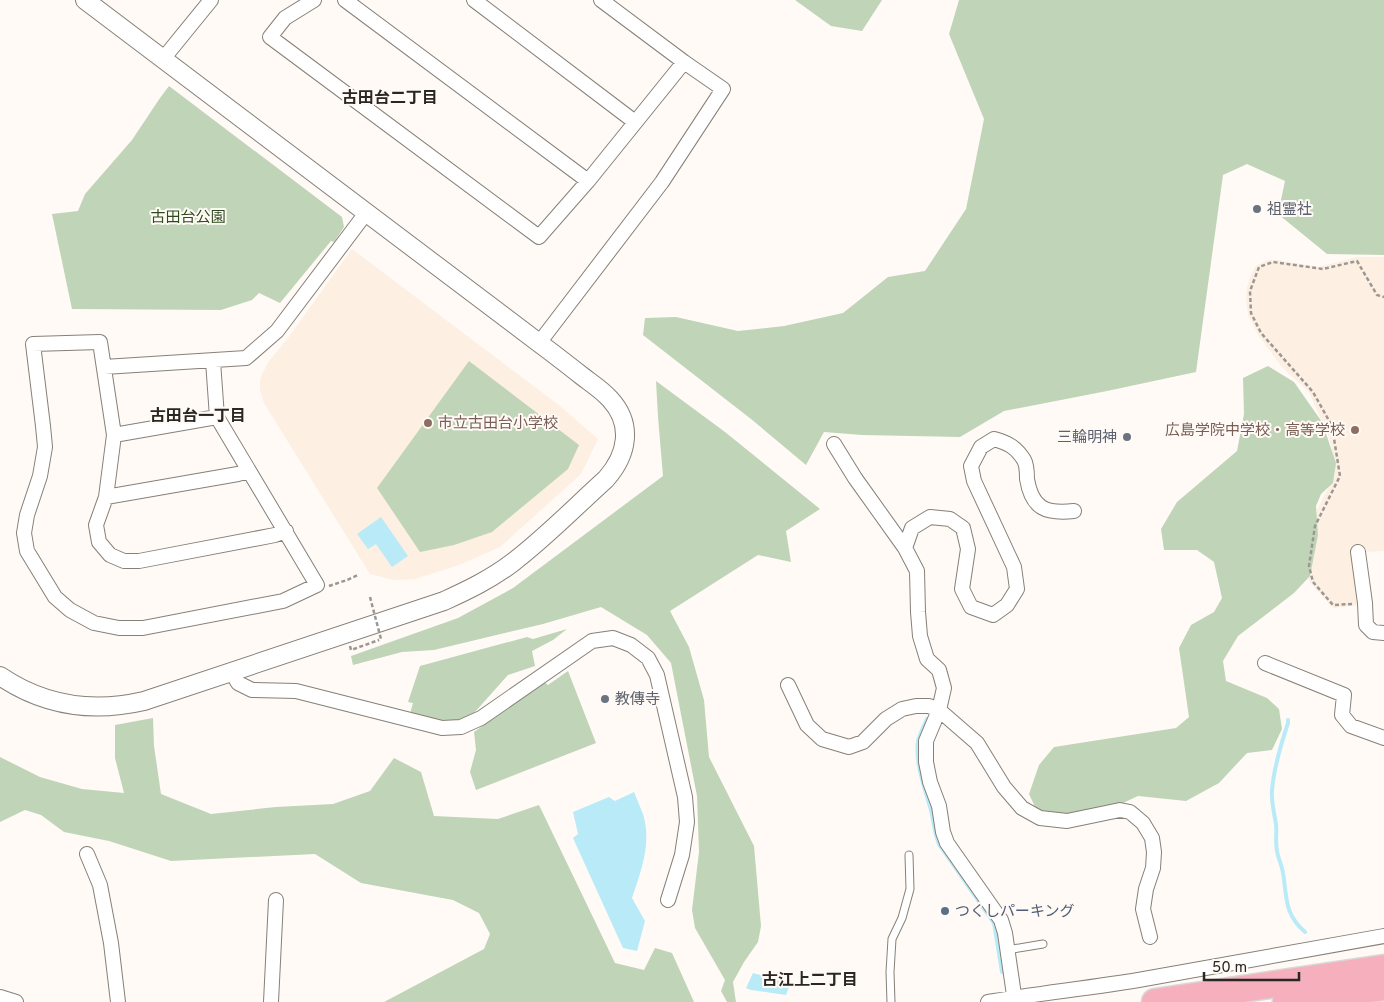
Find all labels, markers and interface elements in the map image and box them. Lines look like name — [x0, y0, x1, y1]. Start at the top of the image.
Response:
district label: 古田台二丁目 — [342, 89, 438, 109]
place label: 祖霊社 — [1267, 201, 1312, 220]
marker: 祖霊社 — [1251, 203, 1263, 215]
park label: 古田台公園 — [150, 209, 226, 228]
district label: 古田台一丁目 — [150, 407, 246, 427]
place label: 市立古田台小学校 — [438, 415, 558, 434]
marker: 市立古田台小学校 — [422, 417, 434, 429]
place label: 広島学院中学校・高等学校 — [1165, 422, 1345, 441]
marker: 広島学院中学校・高等学校 — [1349, 424, 1361, 436]
place label: 三輪明神 — [1057, 428, 1117, 448]
marker: 三輪明神 — [1121, 431, 1133, 443]
place label: 教傳寺 — [615, 690, 660, 710]
marker: 教傳寺 — [599, 693, 611, 705]
place label: つくしパーキング — [955, 903, 1075, 922]
marker: つくしパーキング — [939, 905, 951, 917]
scale bar — [1204, 950, 1299, 982]
text: 50 m — [1212, 959, 1247, 978]
district label: 古江上二丁目 — [762, 971, 858, 991]

